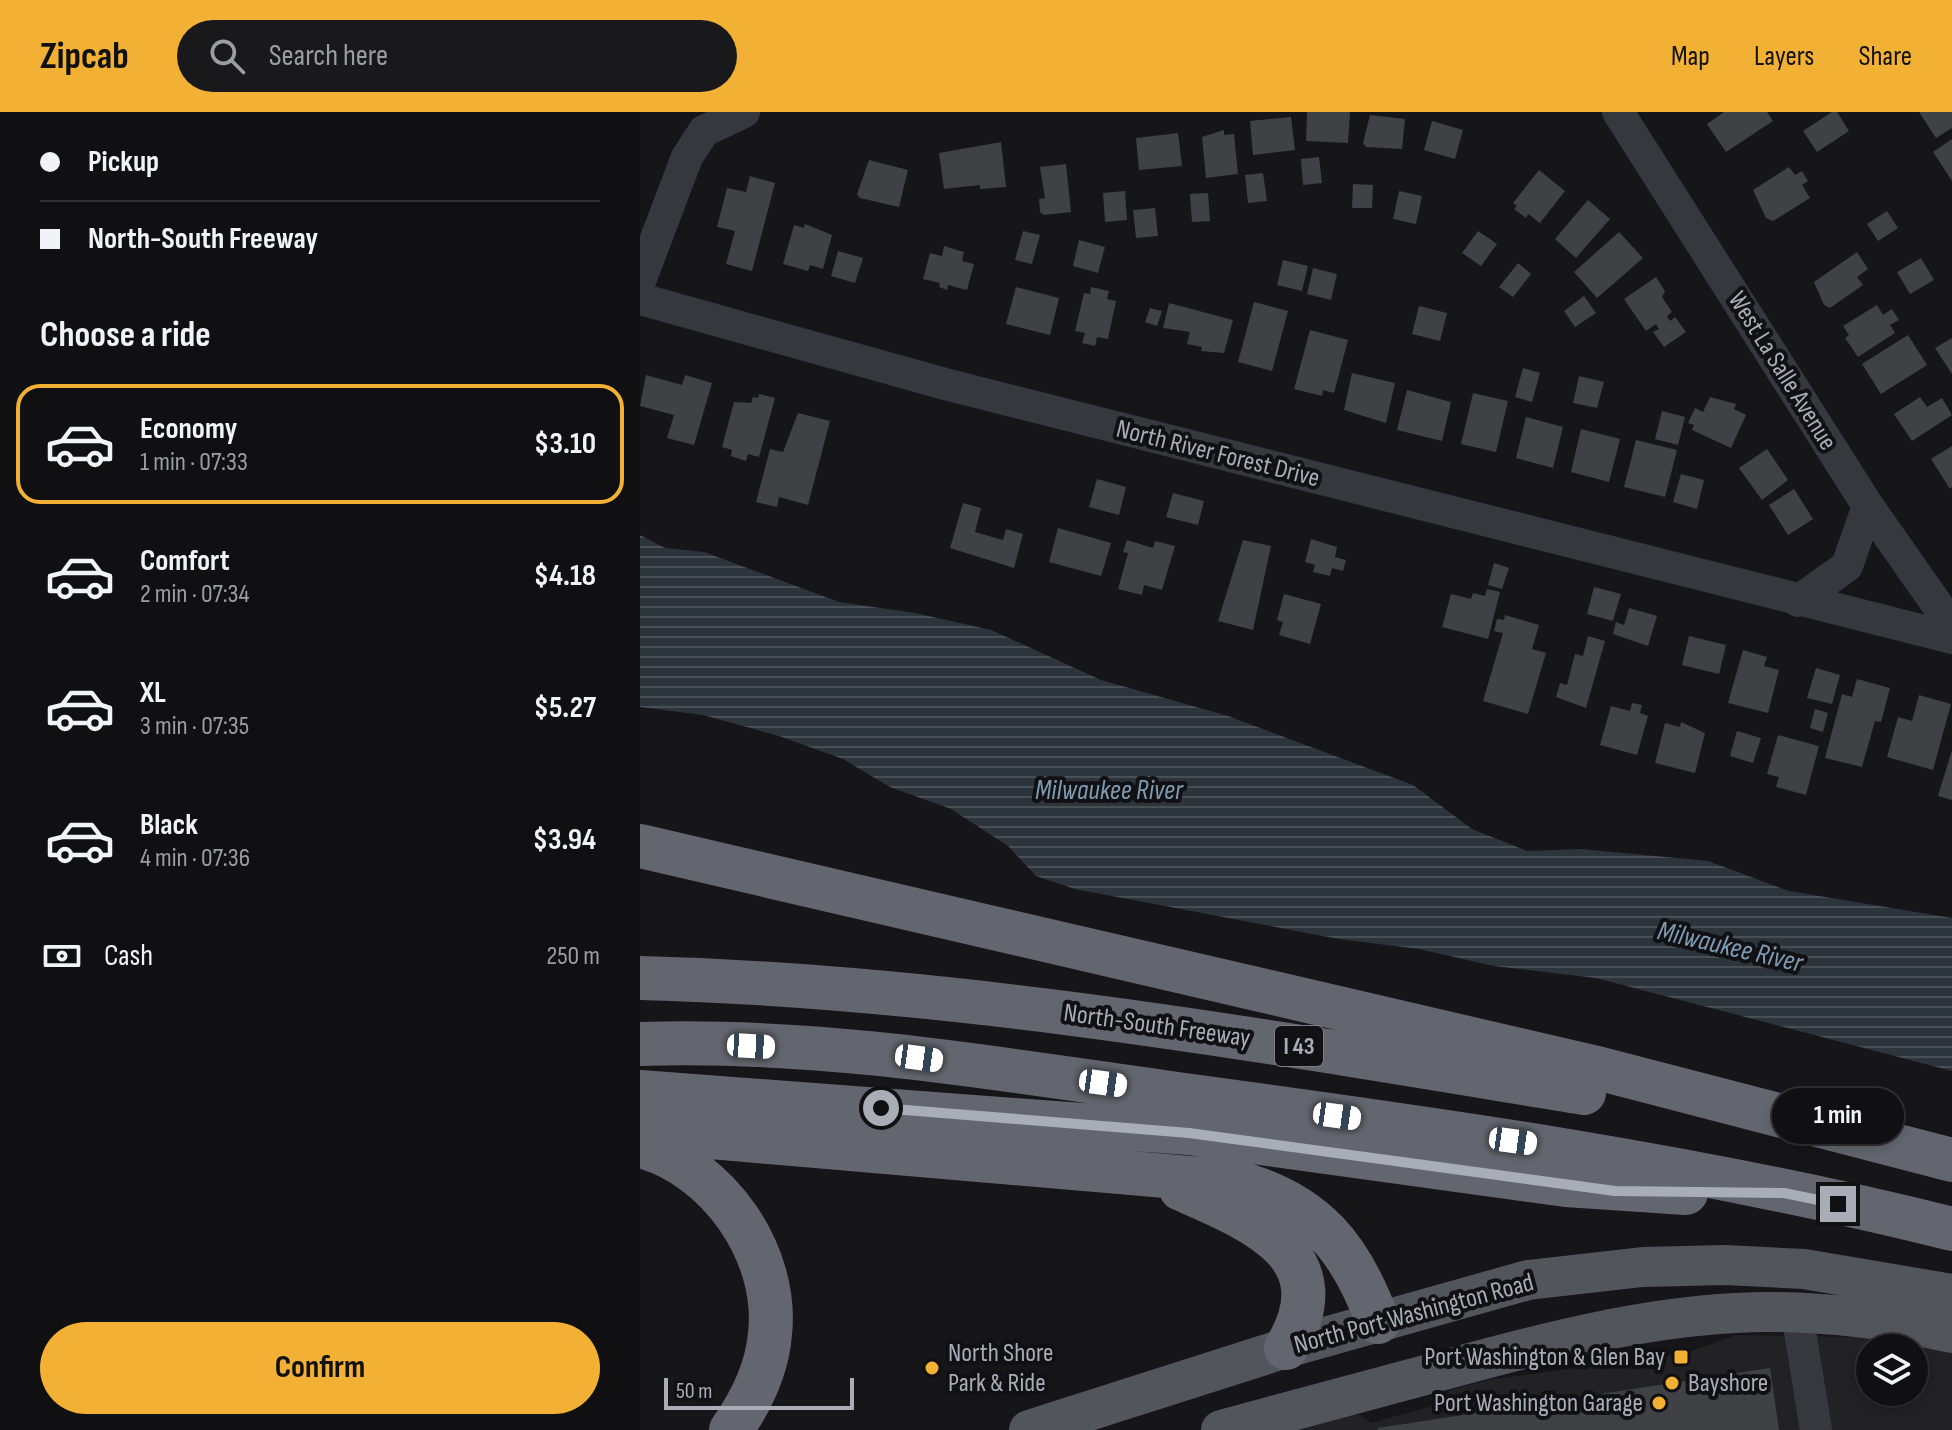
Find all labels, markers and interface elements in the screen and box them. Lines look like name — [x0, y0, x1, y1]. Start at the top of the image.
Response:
search box — [177, 20, 737, 92]
text: Zipcab — [40, 34, 129, 79]
icon: search — [205, 34, 249, 78]
text: Search here — [269, 38, 388, 74]
text: Map — [1671, 40, 1710, 73]
text: Layers — [1754, 40, 1814, 73]
text: Share — [1858, 40, 1912, 73]
text: Pickup — [88, 144, 159, 180]
text: North-South Freeway — [88, 221, 318, 257]
street label: West La Salle Avenue — [1721, 286, 1843, 456]
text: Choose a ride — [40, 314, 211, 357]
icon: car — [44, 408, 116, 480]
text: Economy — [140, 411, 237, 447]
street label: North River Forest Drive — [1113, 414, 1323, 494]
text: $3.10 — [534, 426, 596, 462]
text: 1 min · 07:33 — [140, 447, 248, 478]
icon: car — [44, 540, 116, 612]
text: Comfort — [140, 543, 230, 579]
text: $4.18 — [534, 558, 596, 594]
text: 2 min · 07:34 — [140, 579, 249, 610]
icon: car — [44, 672, 116, 744]
text: XL — [140, 675, 166, 711]
text: $5.27 — [534, 690, 596, 726]
text: 3 min · 07:35 — [140, 711, 249, 742]
water label: Milwaukee River — [1035, 774, 1184, 807]
icon: car — [44, 804, 116, 876]
text: Black — [140, 807, 198, 843]
text: $3.94 — [533, 822, 596, 858]
text: 4 min · 07:36 — [140, 843, 250, 874]
water label: Milwaukee River — [1654, 914, 1807, 980]
icon: cash — [40, 934, 84, 978]
text: Cash — [104, 938, 153, 974]
text: 250 m — [546, 941, 600, 972]
street label: North-South Freeway — [1062, 998, 1252, 1054]
road number: I 43 — [1275, 1026, 1323, 1066]
car — [726, 1033, 776, 1059]
car — [894, 1043, 944, 1073]
car — [1078, 1068, 1128, 1098]
callout: 1 min — [1772, 1088, 1904, 1144]
route start — [863, 1090, 899, 1126]
text: 1 min — [1814, 1100, 1862, 1131]
car — [1312, 1101, 1362, 1131]
car — [1488, 1126, 1538, 1156]
route end — [1820, 1186, 1856, 1222]
street label: North Port Washington Road — [1291, 1267, 1537, 1361]
button: Confirm — [40, 1322, 600, 1414]
map controls — [1856, 1334, 1928, 1406]
button: layers — [1856, 1334, 1928, 1406]
place label: North Shore Park & Ride — [948, 1338, 1054, 1399]
place label: Port Washington & Glen Bay — [1424, 1342, 1665, 1373]
marker: Port Washington & Glen Bay — [1672, 1348, 1690, 1366]
marker: North Shore Park & Ride — [923, 1359, 941, 1377]
place label: Bayshore — [1688, 1368, 1768, 1399]
scale bar — [664, 1374, 854, 1410]
marker: Bayshore — [1663, 1374, 1681, 1392]
text: 50 m — [676, 1378, 712, 1405]
place label: Port Washington Garage — [1434, 1388, 1643, 1419]
marker: Port Washington Garage — [1650, 1394, 1668, 1412]

